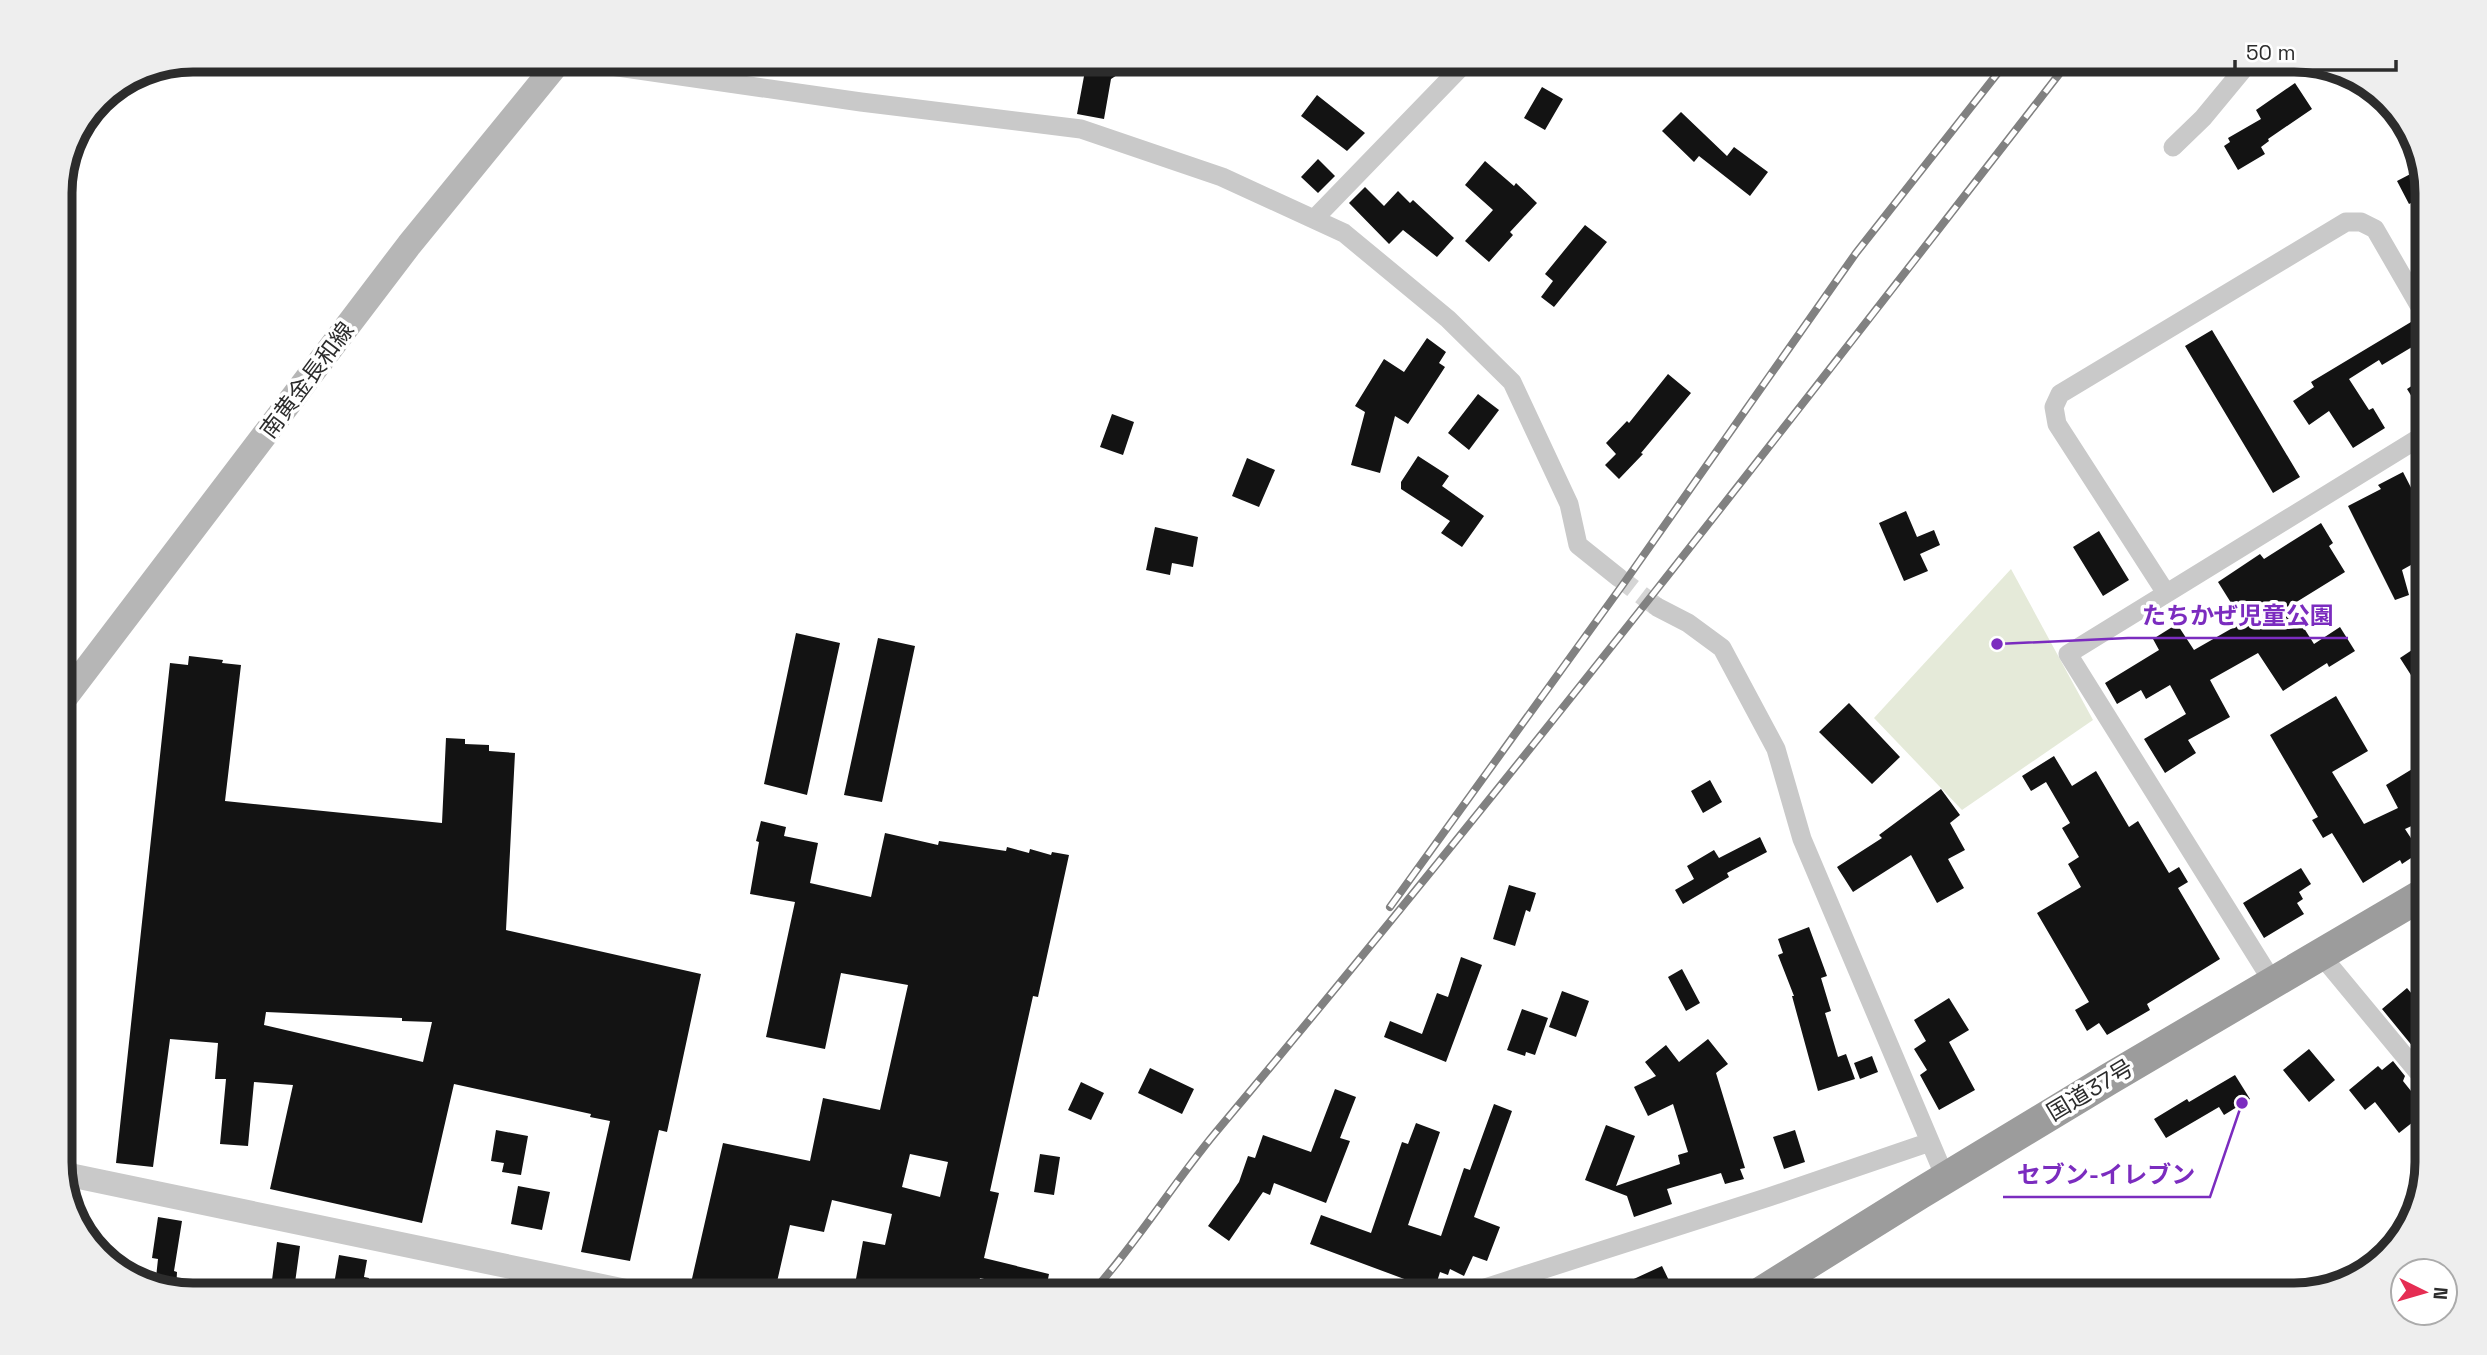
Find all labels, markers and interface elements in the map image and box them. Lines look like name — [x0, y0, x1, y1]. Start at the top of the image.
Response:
scale bar — [2235, 28, 2396, 72]
text: 50 m — [2246, 39, 2296, 66]
street label: 南黄金長和線 — [253, 316, 361, 444]
callout: たちかぜ児童公園 — [2128, 593, 2348, 638]
text: たちかぜ児童公園 — [2142, 600, 2334, 631]
street label: 国道37号 — [2041, 1052, 2139, 1128]
callout: セブン-イレブン — [2003, 1152, 2210, 1197]
text: セブン-イレブン — [2017, 1159, 2195, 1190]
north arrow — [2389, 1257, 2459, 1327]
text: N — [2427, 1286, 2453, 1301]

